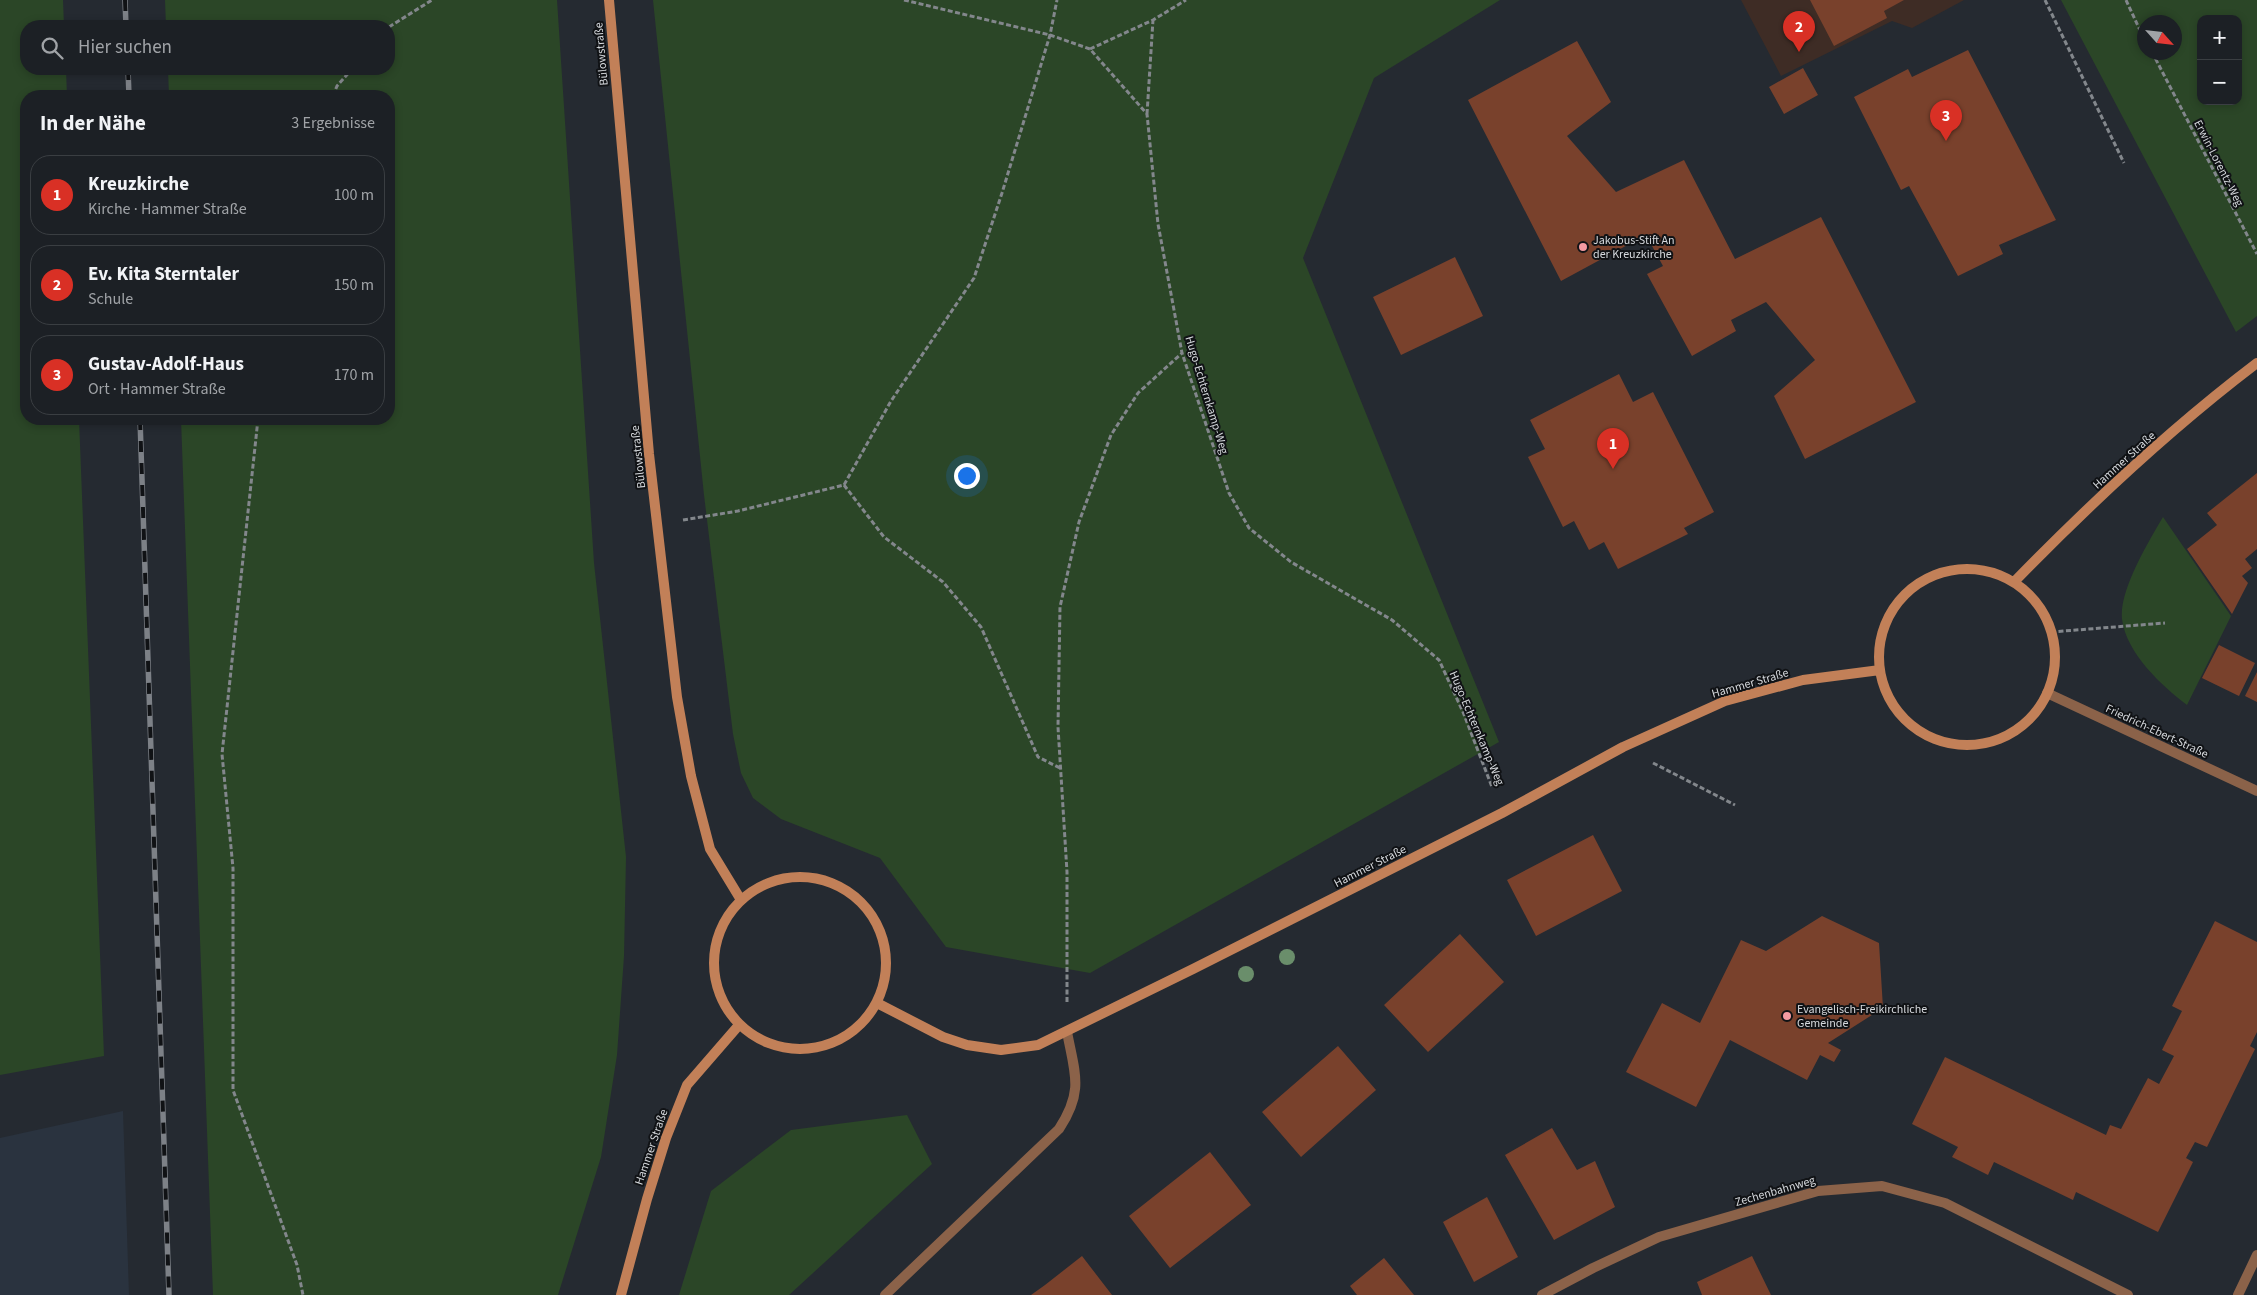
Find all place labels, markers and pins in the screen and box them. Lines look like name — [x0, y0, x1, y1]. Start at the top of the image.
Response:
pin: 2 — [1783, 11, 1815, 52]
pin: 3 — [1930, 100, 1962, 141]
place label: Jakobus-Stift An der Kreuzkirche — [1593, 232, 1675, 263]
marker: Jakobus-Stift An der Kreuzkirche — [1577, 241, 1589, 253]
pin: 1 — [1597, 428, 1629, 469]
place label: Evangelisch-Freikirchliche Gemeinde — [1797, 1001, 1927, 1032]
marker: Evangelisch-Freikirchliche Gemeinde — [1781, 1010, 1793, 1022]

